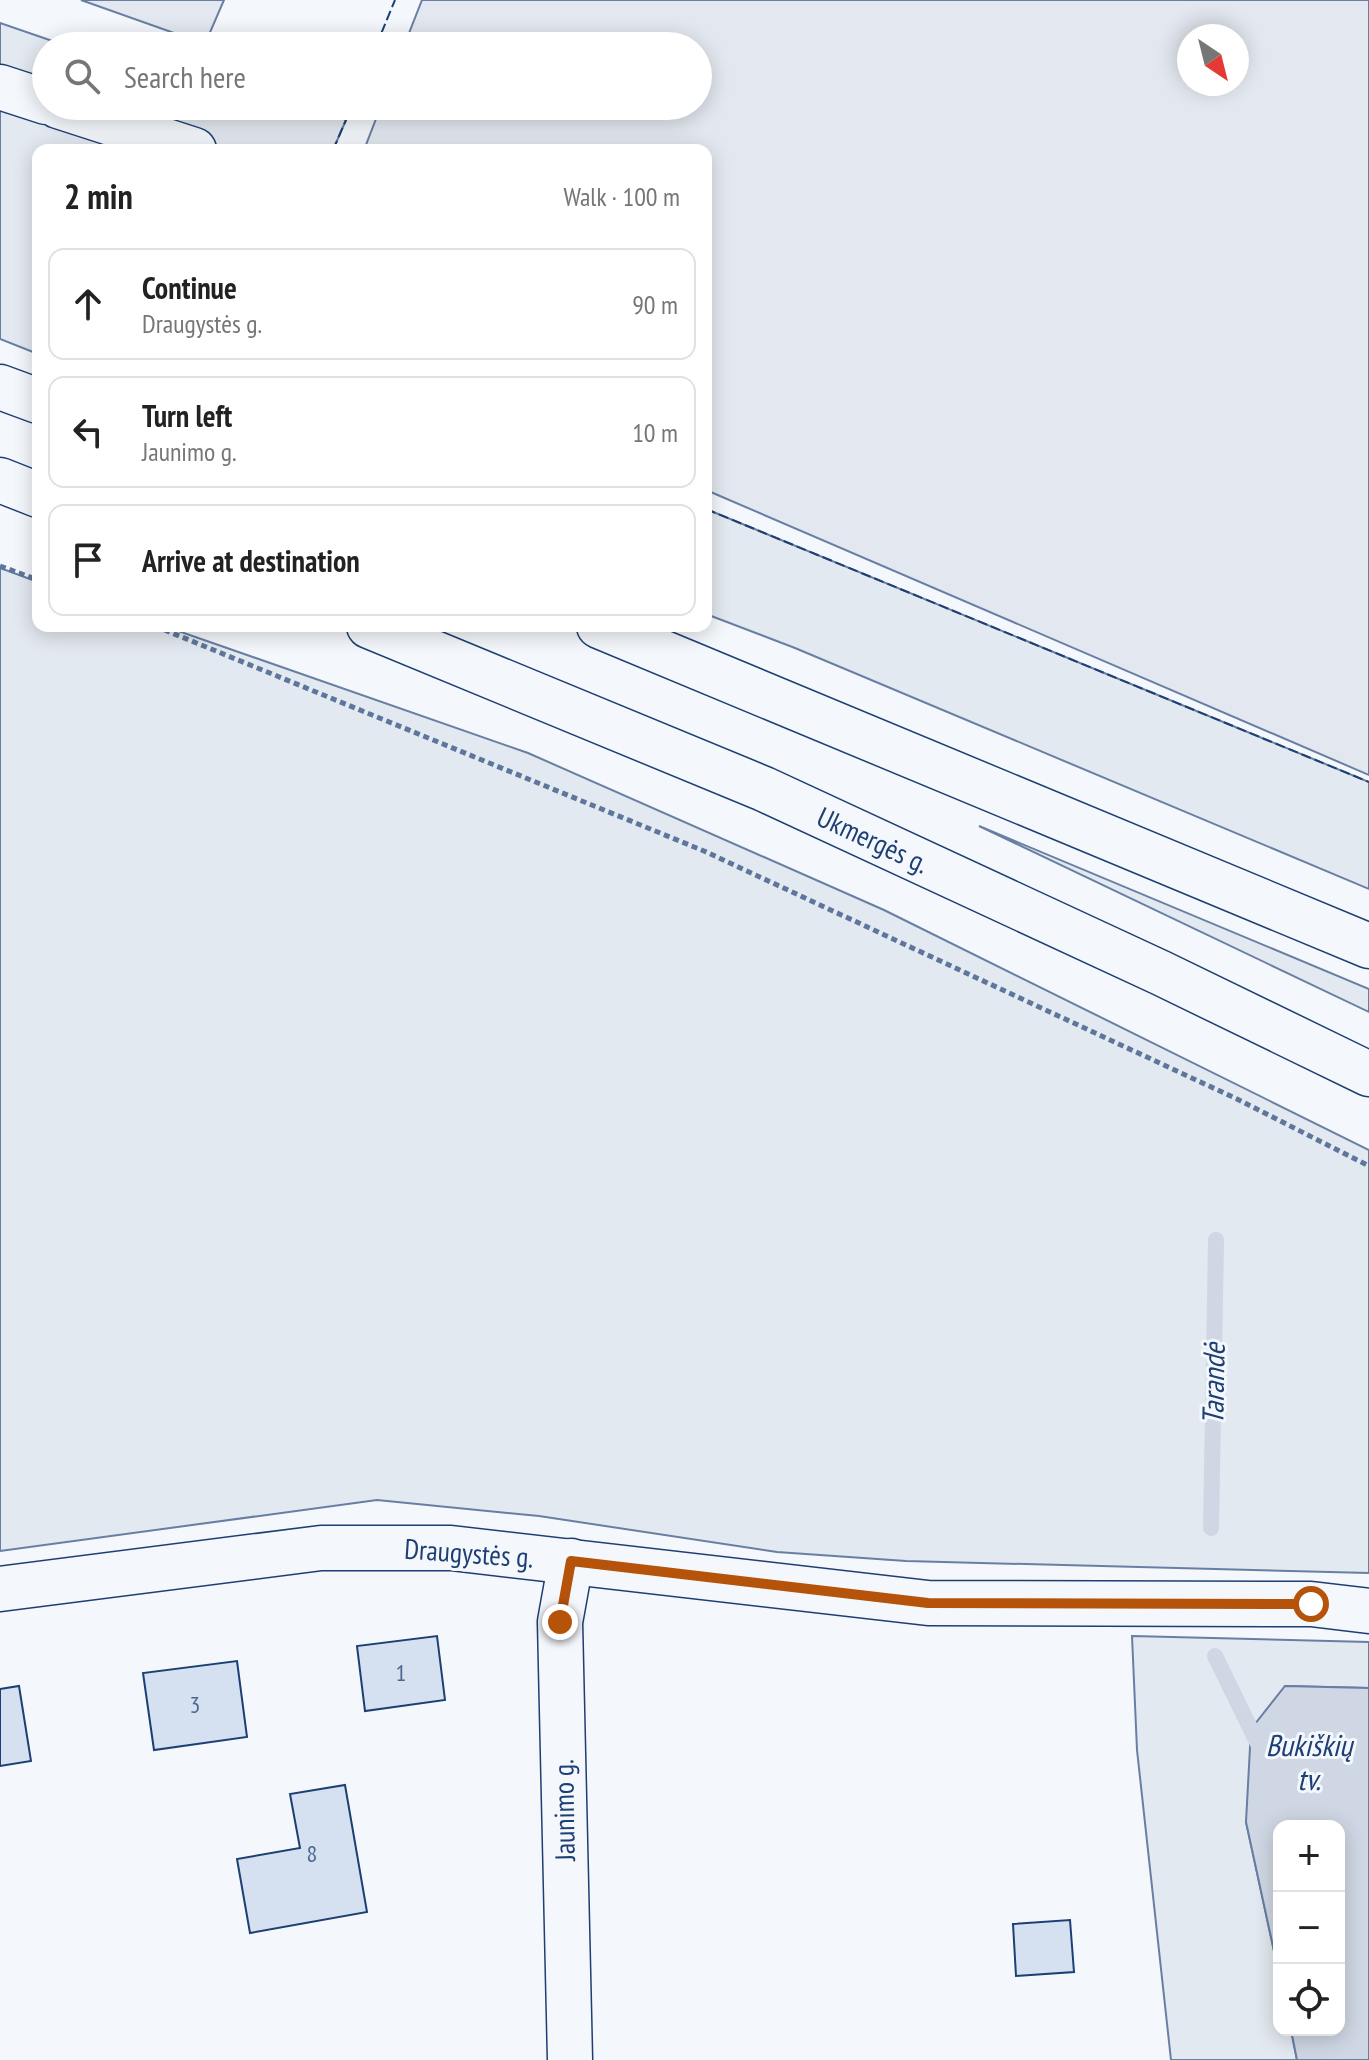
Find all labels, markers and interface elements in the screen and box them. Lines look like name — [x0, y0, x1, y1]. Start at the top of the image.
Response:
north arrow — [1177, 24, 1249, 96]
search box — [32, 32, 712, 120]
icon: search — [60, 54, 104, 98]
text: Search here — [124, 57, 246, 96]
text: 2 min — [64, 174, 133, 218]
text: Walk · 100 m — [563, 180, 680, 213]
text: Continue — [142, 268, 237, 307]
icon: ahead — [66, 282, 110, 326]
text: 90 m — [632, 288, 678, 321]
text: Draugystės g. — [142, 307, 262, 340]
text: Turn left — [142, 396, 232, 435]
icon: left — [66, 410, 110, 454]
text: 10 m — [632, 416, 678, 449]
text: Jaunimo g. — [142, 435, 237, 468]
icon: arrive — [66, 538, 110, 582]
text: Arrive at destination — [142, 541, 360, 580]
street label: Ukmergės g. — [811, 798, 935, 881]
water label: Tarandė — [1192, 1341, 1233, 1425]
street label: Draugystės g. — [403, 1530, 535, 1575]
route start — [1293, 1586, 1329, 1622]
route end — [542, 1604, 578, 1640]
house number: 1 — [396, 1657, 406, 1688]
house number: 3 — [190, 1689, 200, 1720]
water label: Bukiškių tv. — [1266, 1725, 1354, 1798]
street label: Jaunimo g. — [544, 1759, 583, 1862]
map controls — [1273, 1820, 1345, 2036]
button: + — [1273, 1820, 1345, 1892]
house number: 8 — [307, 1838, 317, 1869]
button: − — [1273, 1892, 1345, 1964]
button: locate — [1273, 1964, 1345, 2036]

